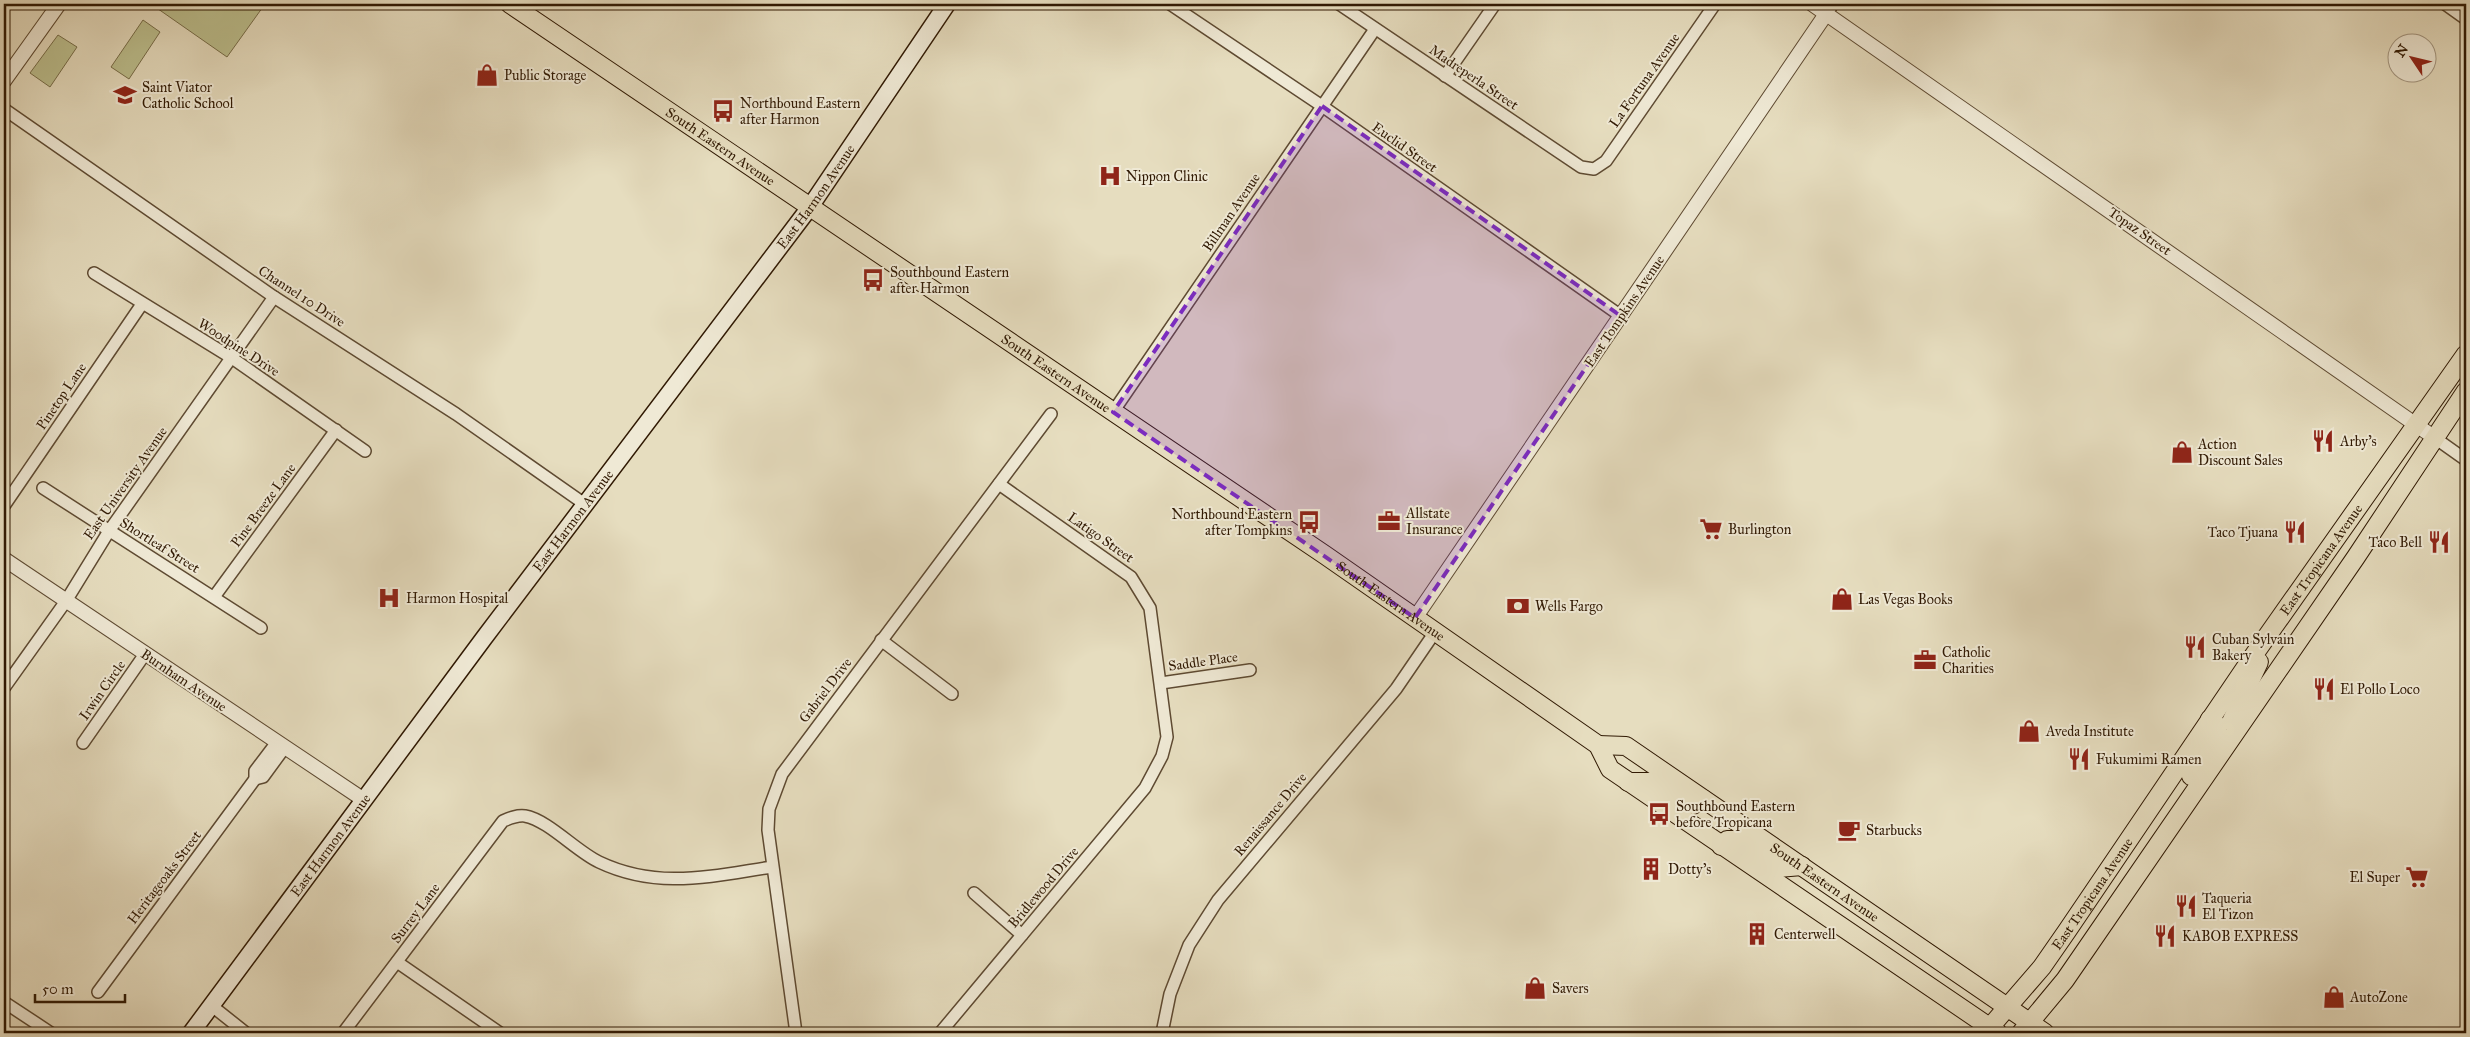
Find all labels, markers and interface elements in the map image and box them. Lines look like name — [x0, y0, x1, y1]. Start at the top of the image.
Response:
street label: La Fortuna Avenue — [1605, 30, 1683, 131]
north arrow — [2388, 32, 2438, 82]
street label: Madreperla Street — [1426, 41, 1522, 114]
text: N — [2391, 41, 2412, 61]
shop icon: Public Storage — [474, 62, 500, 88]
place label: Public Storage — [504, 67, 587, 84]
place label: Saint Viator Catholic School — [142, 79, 234, 112]
school or university icon: Saint Viator Catholic School — [112, 82, 138, 108]
place label: Northbound Eastern after Harmon — [740, 95, 861, 128]
bus stop icon: Northbound Eastern after Harmon — [710, 98, 736, 124]
street label: South Eastern Avenue — [662, 104, 778, 190]
street label: Euclid Street — [1369, 119, 1441, 176]
street label: East Harmon Avenue — [773, 141, 859, 252]
hospital icon: Nippon Clinic — [1097, 163, 1123, 189]
place label: Nippon Clinic — [1126, 168, 1208, 185]
street label: Billman Avenue — [1199, 170, 1264, 255]
street label: Topaz Street — [2105, 204, 2174, 259]
street label: East Tompkins Avenue — [1581, 252, 1668, 370]
street label: Channel 10 Drive — [255, 262, 348, 331]
place label: Southbound Eastern after Harmon — [890, 264, 1009, 297]
bus stop icon: Southbound Eastern after Harmon — [860, 267, 886, 293]
street label: Woodpine Drive — [195, 315, 283, 380]
street label: South Eastern Avenue — [998, 331, 1114, 417]
street label: Pinetop Lane — [33, 359, 90, 433]
street label: East University Avenue — [80, 423, 171, 543]
restaurant icon: Arby's — [2310, 428, 2336, 454]
place label: Arby's — [2339, 433, 2377, 450]
place label: Action Discount Sales — [2197, 436, 2283, 469]
shop icon: Action Discount Sales — [2169, 439, 2195, 465]
street label: Pine Breeze Lane — [227, 460, 300, 550]
street label: East Harmon Avenue — [529, 466, 617, 575]
street label: East Tropicana Avenue — [2276, 501, 2366, 619]
place label: Allstate Insurance — [1405, 505, 1463, 538]
place label: Northbound Eastern after Tompkins — [1172, 506, 1292, 539]
street label: Latigo Street — [1064, 508, 1137, 566]
office icon: Allstate Insurance — [1376, 508, 1402, 534]
bus stop icon: Northbound Eastern after Tompkins — [1296, 509, 1322, 535]
street label: Shortleaf Street — [117, 514, 203, 577]
supermarket icon: Burlington — [1698, 516, 1724, 542]
restaurant icon: Taco Tjuana — [2282, 519, 2308, 545]
place label: Burlington — [1728, 521, 1792, 538]
place label: Taco Tjuana — [2207, 524, 2278, 541]
restaurant icon: Taco Bell — [2426, 529, 2452, 555]
place label: Taco Bell — [2369, 534, 2422, 551]
street label: South Eastern Avenue — [1333, 558, 1448, 645]
hospital icon: Harmon Hospital — [376, 585, 402, 611]
shop icon: Las Vegas Books — [1829, 586, 1855, 612]
place label: Harmon Hospital — [406, 590, 509, 607]
place label: Las Vegas Books — [1858, 591, 1953, 608]
bank icon: Wells Fargo — [1505, 593, 1531, 619]
place label: Wells Fargo — [1535, 598, 1603, 615]
place label: Cuban Sylvain Bakery — [2212, 631, 2295, 664]
restaurant icon: Cuban Sylvain Bakery — [2182, 634, 2208, 660]
place label: Catholic Charities — [1942, 644, 1994, 677]
street label: Burnham Avenue — [137, 645, 230, 716]
office icon: Catholic Charities — [1912, 647, 1938, 673]
street label: Saddle Place — [1167, 648, 1239, 675]
street label: Gabriel Drive — [795, 654, 855, 726]
street label: Irwin Circle — [76, 657, 129, 723]
restaurant icon: El Pollo Loco — [2311, 676, 2337, 702]
place label: El Pollo Loco — [2340, 681, 2420, 698]
shop icon: Aveda Institute — [2016, 718, 2042, 744]
place label: Aveda Institute — [2045, 723, 2134, 740]
restaurant icon: Fukumimi Ramen — [2066, 746, 2092, 772]
place label: Fukumimi Ramen — [2096, 751, 2202, 768]
street label: Renaissance Drive — [1231, 769, 1310, 860]
street label: East Harmon Avenue — [287, 790, 375, 900]
place label: Southbound Eastern before Tropicana — [1676, 798, 1795, 831]
bus stop icon: Southbound Eastern before Tropicana — [1646, 801, 1672, 827]
cafe icon: Starbucks — [1836, 817, 1862, 843]
place label: Starbucks — [1866, 822, 1922, 839]
street label: Heritageoaks Street — [124, 827, 205, 927]
street label: East Tropicana Avenue — [2048, 835, 2137, 953]
street label: South Eastern Avenue — [1767, 839, 1882, 926]
street label: Bridlewood Drive — [1005, 843, 1082, 931]
building icon: Dotty's — [1638, 856, 1664, 882]
place label: Dotty's — [1668, 861, 1711, 878]
supermarket icon: El Super — [2404, 864, 2430, 890]
place label: El Super — [2350, 869, 2401, 886]
street label: Surrey Lane — [387, 880, 444, 947]
place label: Taqueria El Tizon — [2202, 890, 2254, 923]
restaurant icon: Taqueria El Tizon — [2173, 893, 2199, 919]
building icon: Centerwell — [1744, 921, 1770, 947]
restaurant icon: KABOB EXPRESS — [2152, 923, 2178, 949]
place label: Centerwell — [1774, 926, 1836, 943]
place label: KABOB EXPRESS — [2182, 928, 2298, 945]
scale bar — [35, 972, 125, 1004]
shop icon: Savers — [1522, 975, 1548, 1001]
text: 50 m — [42, 980, 74, 998]
place label: Savers — [1552, 980, 1589, 997]
shop icon: AutoZone — [2321, 984, 2347, 1010]
place label: AutoZone — [2349, 989, 2408, 1006]

